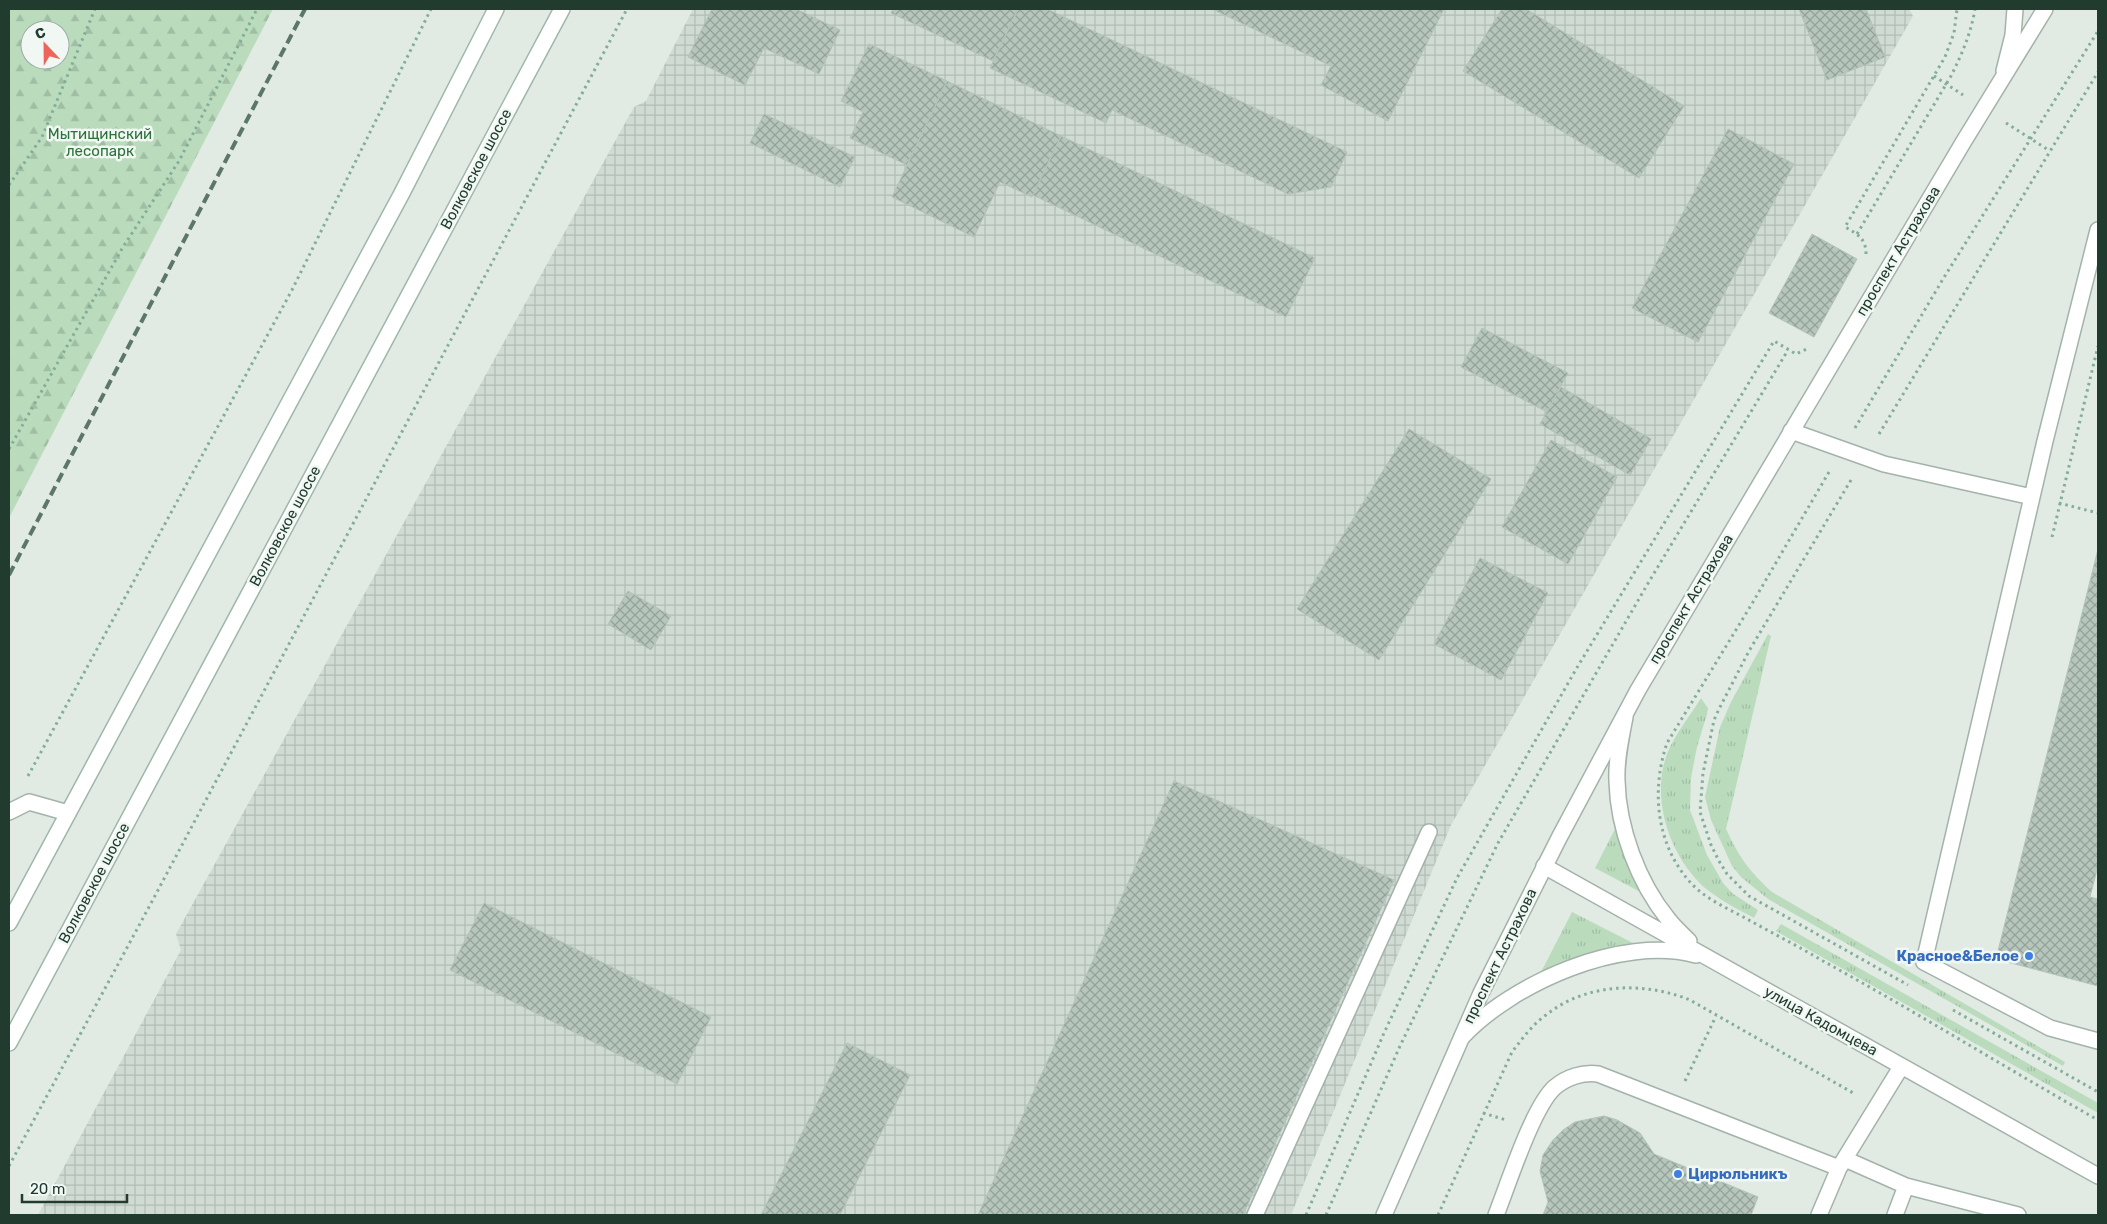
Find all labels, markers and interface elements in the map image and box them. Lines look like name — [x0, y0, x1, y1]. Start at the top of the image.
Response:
north arrow — [20, 20, 70, 70]
text: С — [33, 24, 48, 43]
street label: Волковское шоссе — [437, 106, 515, 232]
park label: Мытищинский лесопарк — [48, 125, 152, 160]
street label: проспект Астрахова — [1852, 183, 1944, 319]
street label: Волковское шоссе — [246, 463, 324, 589]
street label: проспект Астрахова — [1645, 531, 1737, 667]
street label: Волковское шоссе — [55, 820, 133, 946]
street label: проспект Астрахова — [1459, 886, 1541, 1026]
place label: Красное&Белое — [1896, 947, 2019, 965]
marker: Красное&Белое — [2023, 950, 2035, 962]
street label: улица Кадомцева — [1761, 982, 1881, 1060]
place label: Цирюльникъ — [1688, 1165, 1788, 1183]
marker: Цирюльникъ — [1672, 1168, 1684, 1180]
scale bar — [22, 1172, 128, 1204]
text: 20 m — [30, 1180, 65, 1198]

